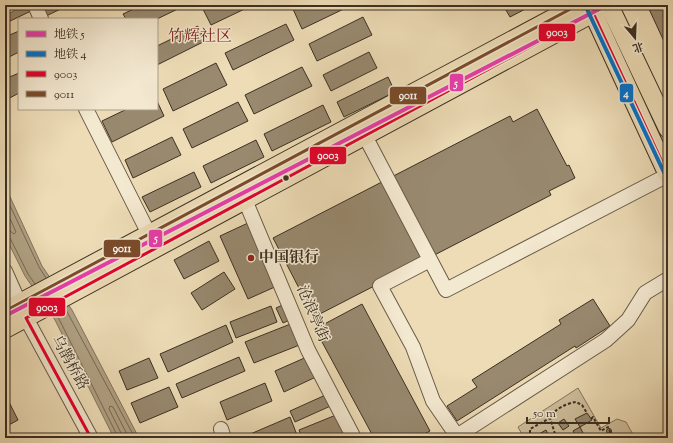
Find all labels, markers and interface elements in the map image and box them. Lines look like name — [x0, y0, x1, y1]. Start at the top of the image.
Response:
legend — [18, 18, 158, 110]
north arrow — [615, 18, 655, 58]
line badge: 9003 — [538, 23, 576, 42]
text: 9003 — [546, 25, 568, 41]
text: 地铁 5 — [54, 26, 85, 44]
district label: 竹辉社区 — [168, 26, 232, 49]
text: 北 — [630, 37, 646, 56]
text: 地铁 4 — [54, 46, 87, 64]
text: 9003 — [54, 66, 78, 84]
line badge: 5 — [449, 73, 464, 92]
text: 5 — [453, 76, 458, 92]
line badge: 4 — [619, 83, 634, 103]
text: 9011 — [54, 86, 74, 104]
line badge: 9011 — [389, 86, 427, 105]
text: 4 — [622, 86, 629, 102]
text: 9011 — [399, 88, 418, 104]
line badge: 9003 — [309, 146, 347, 165]
text: 9003 — [317, 148, 339, 164]
unlabelled marker — [281, 173, 291, 183]
line badge: 5 — [148, 229, 163, 248]
text: 5 — [153, 231, 158, 247]
line badge: 9011 — [103, 239, 141, 258]
text: 9011 — [113, 241, 132, 257]
place label: 中国银行 — [259, 248, 319, 269]
marker: 中国银行 — [246, 253, 256, 263]
street label: 沧浪亭街 — [291, 282, 333, 346]
line badge: 9003 — [28, 297, 66, 317]
text: 9003 — [36, 300, 58, 316]
street label: 乌鹊桥路 — [45, 332, 93, 394]
scale bar — [527, 399, 609, 425]
text: 50 m — [532, 405, 556, 423]

